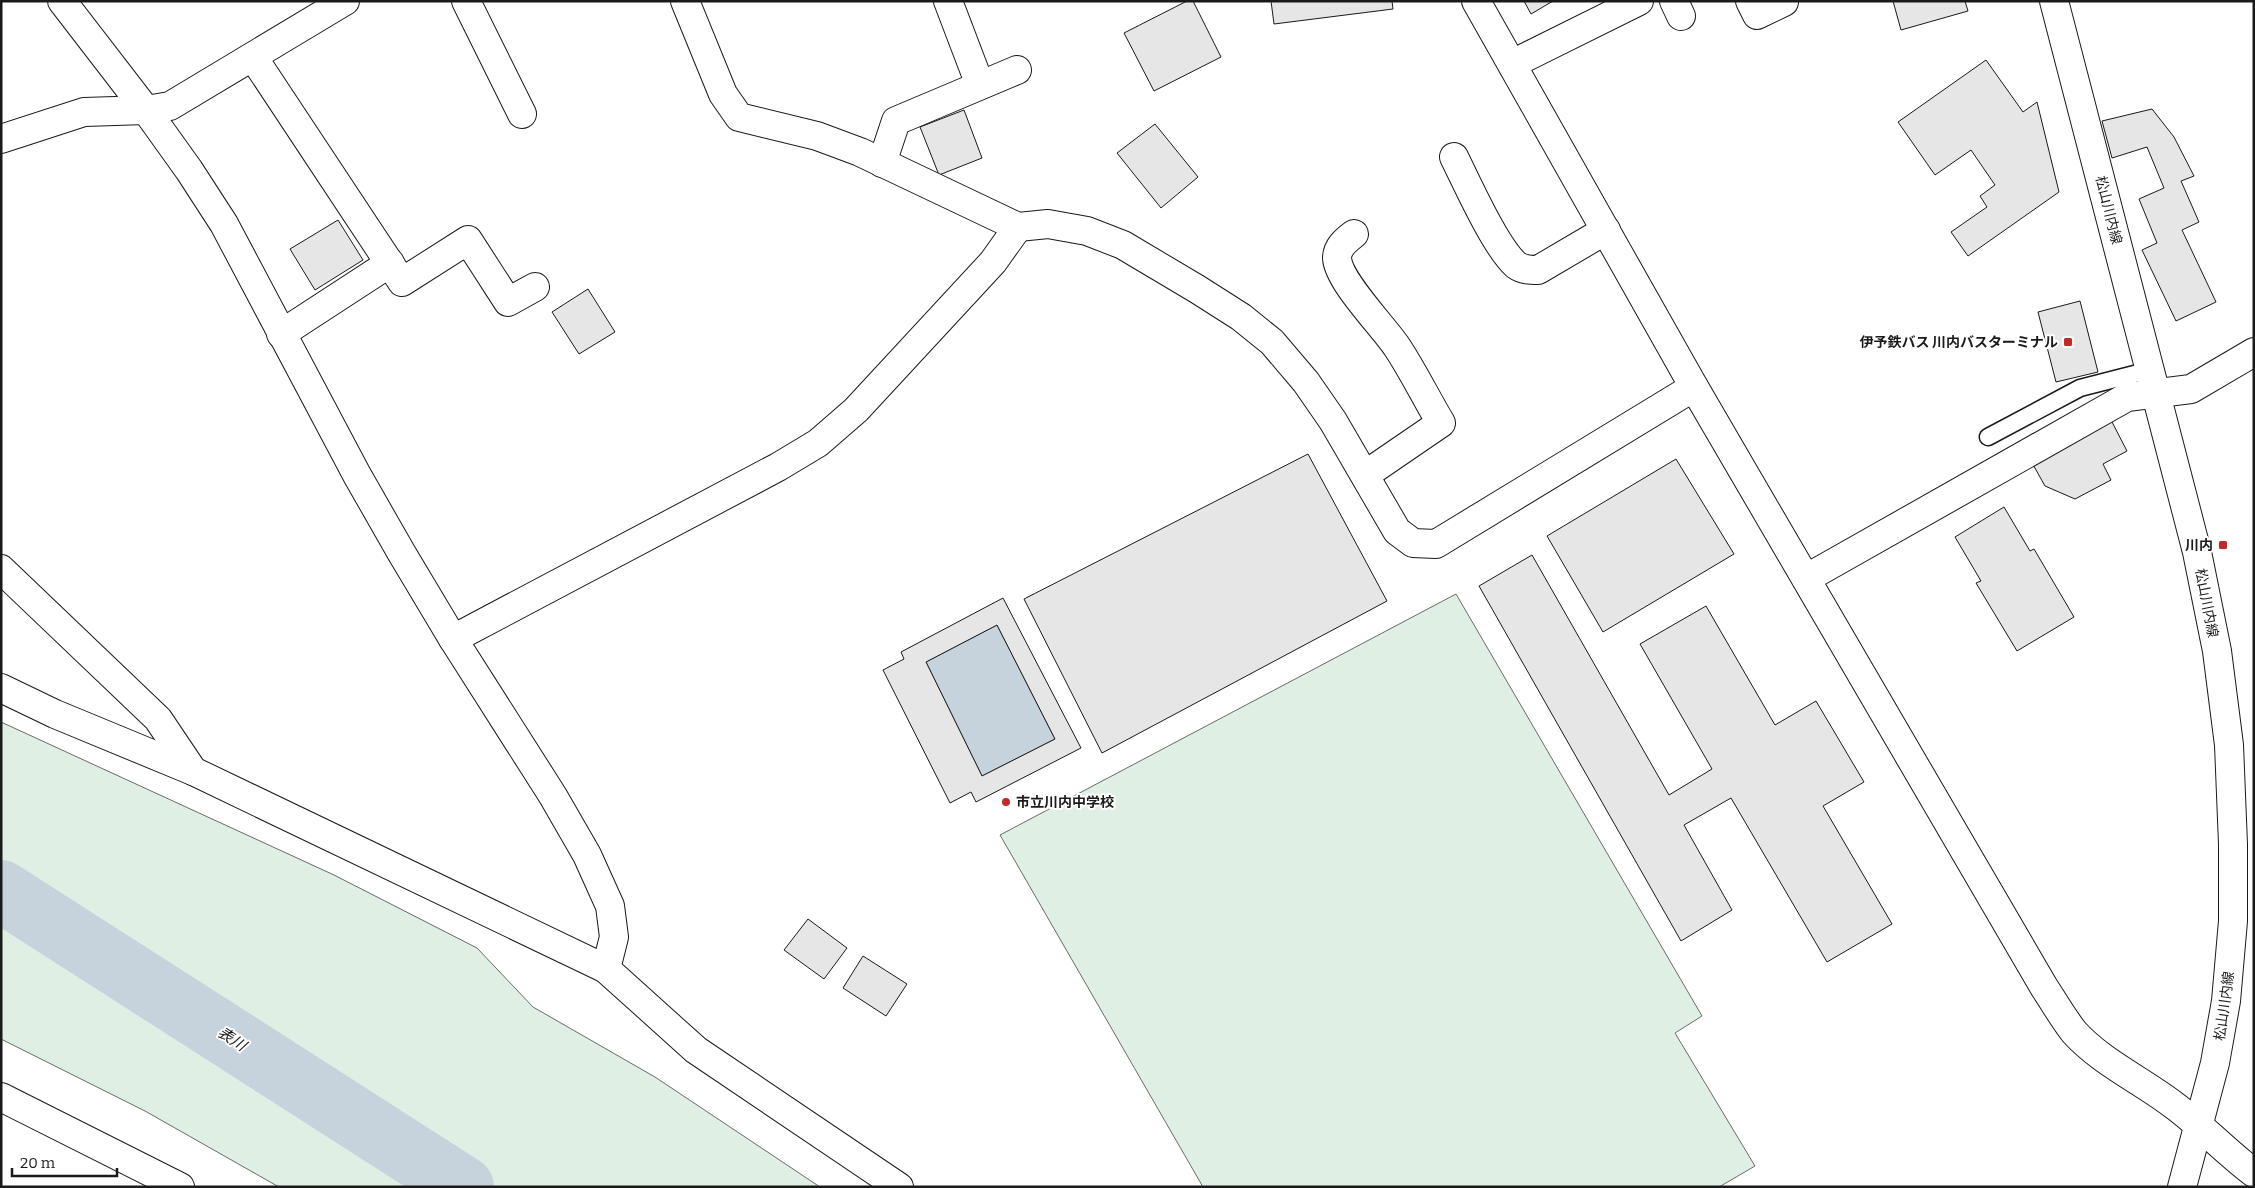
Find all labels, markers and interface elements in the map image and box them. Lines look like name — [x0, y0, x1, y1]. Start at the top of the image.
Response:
street label: 松山川内線 — [2092, 174, 2125, 246]
place label: 伊予鉄バス 川内バスターミナル — [1859, 334, 2058, 351]
marker: 伊予鉄バス 川内バスターミナル — [2062, 336, 2074, 348]
place label: 川内 — [2185, 537, 2213, 554]
marker: 川内 — [2217, 539, 2229, 551]
street label: 松山川内線 — [2191, 567, 2222, 639]
place label: 市立川内中学校 — [1016, 794, 1114, 811]
marker: 市立川内中学校 — [1000, 796, 1012, 808]
street label: 松山川内線 — [2211, 970, 2238, 1042]
water label: 表川 — [215, 1023, 251, 1056]
scale bar — [12, 1146, 118, 1178]
text: 20 m — [20, 1154, 56, 1172]

